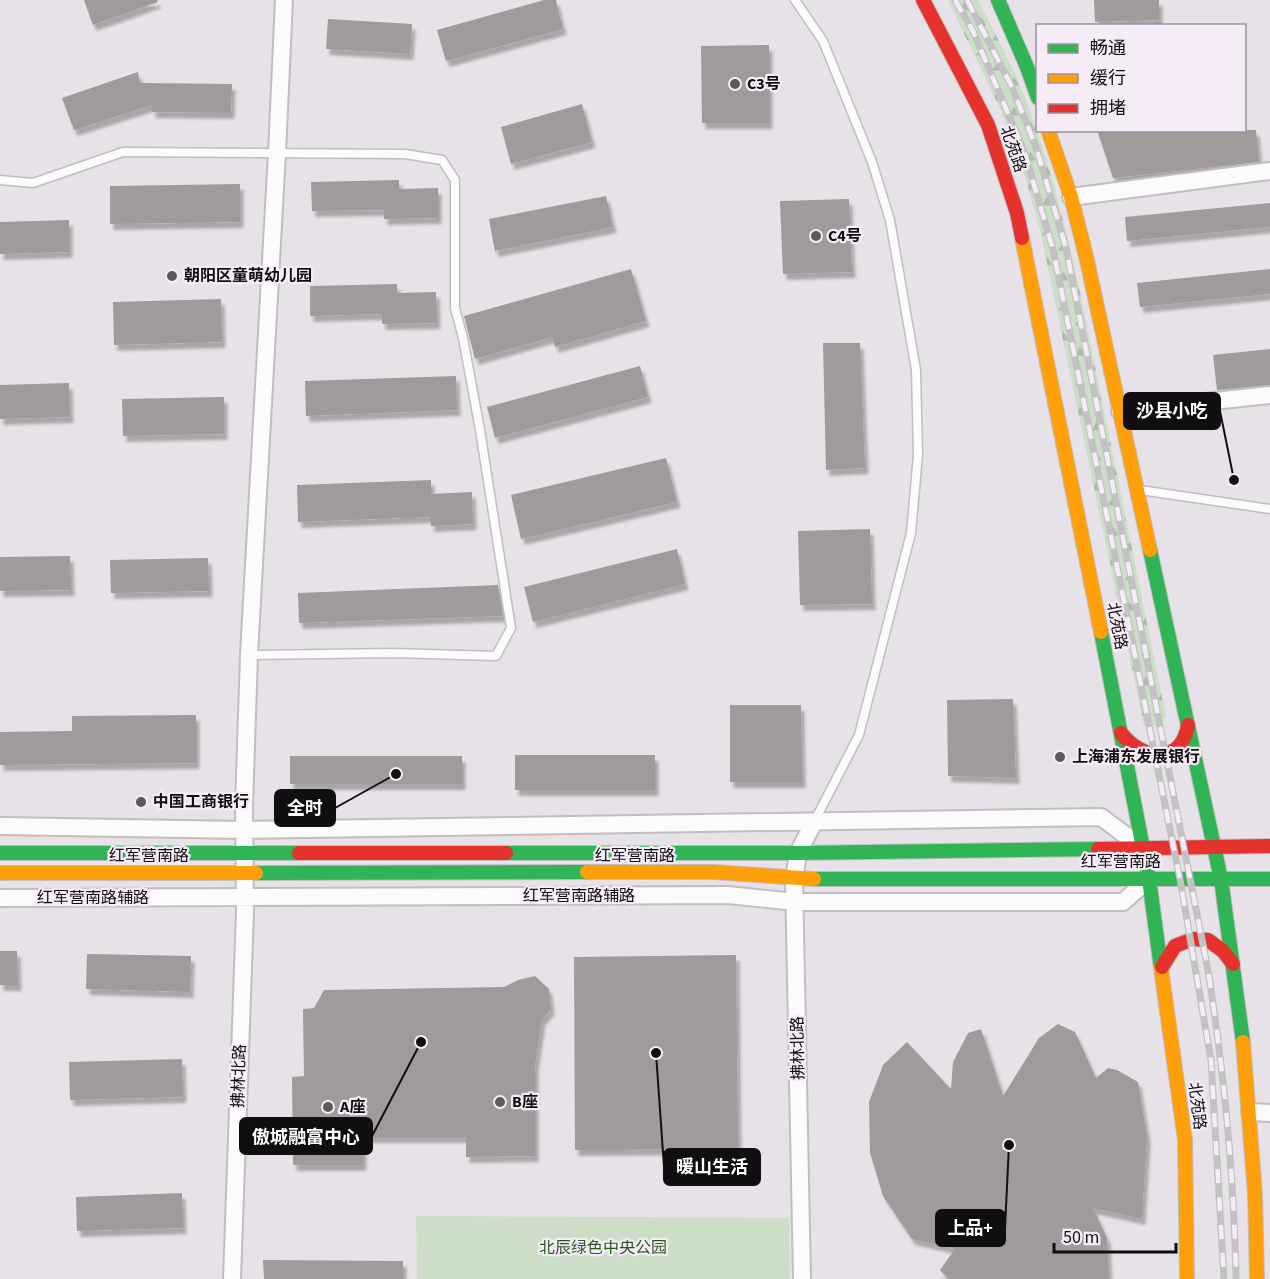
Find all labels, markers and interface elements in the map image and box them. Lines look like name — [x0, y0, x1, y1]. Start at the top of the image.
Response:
legend — [1036, 24, 1246, 132]
text: 畅通 — [1090, 36, 1126, 61]
text: 缓行 — [1090, 66, 1126, 91]
place label: C3号 — [747, 73, 781, 95]
marker: C3号 — [728, 77, 742, 91]
text: 拥堵 — [1090, 96, 1126, 121]
street label: 北苑路 — [995, 123, 1031, 175]
place label: C4号 — [828, 225, 862, 247]
marker: C4号 — [809, 229, 823, 243]
place label: 朝阳区童萌幼儿园 — [184, 265, 312, 287]
marker: 朝阳区童萌幼儿园 — [165, 269, 179, 283]
callout: 沙县小吃 — [1124, 393, 1220, 429]
text: 沙县小吃 — [1136, 399, 1208, 424]
street label: 北苑路 — [1102, 600, 1132, 652]
place label: 上海浦东发展银行 — [1072, 746, 1200, 768]
marker: 上海浦东发展银行 — [1053, 750, 1067, 764]
callout: 全时 — [275, 790, 335, 826]
place label: 中国工商银行 — [153, 791, 249, 813]
marker: 中国工商银行 — [134, 795, 148, 809]
text: 全时 — [287, 796, 323, 821]
street label: 红军营南路 — [109, 845, 189, 867]
street label: 红军营南路 — [595, 845, 675, 867]
street label: 红军营南路 — [1081, 851, 1161, 873]
street label: 红军营南路辅路 — [523, 885, 635, 907]
street label: 红军营南路辅路 — [37, 887, 149, 909]
street label: 拂林北路 — [786, 1016, 810, 1080]
street label: 拂林北路 — [227, 1044, 251, 1108]
street label: 北苑路 — [1183, 1081, 1211, 1131]
place label: B座 — [512, 1091, 538, 1113]
marker: B座 — [493, 1095, 507, 1109]
place label: A座 — [339, 1096, 365, 1118]
marker: A座 — [321, 1100, 335, 1114]
callout: 傲城融富中心 — [240, 1118, 372, 1154]
text: 傲城融富中心 — [252, 1125, 360, 1150]
callout: 暖山生活 — [664, 1149, 760, 1185]
text: 暖山生活 — [676, 1155, 748, 1180]
callout: 上品+ — [936, 1210, 1005, 1246]
text: 上品+ — [947, 1216, 993, 1241]
scale bar — [1054, 1216, 1176, 1254]
text: 50 m — [1063, 1225, 1099, 1250]
park label: 北辰绿色中央公园 — [539, 1237, 667, 1259]

